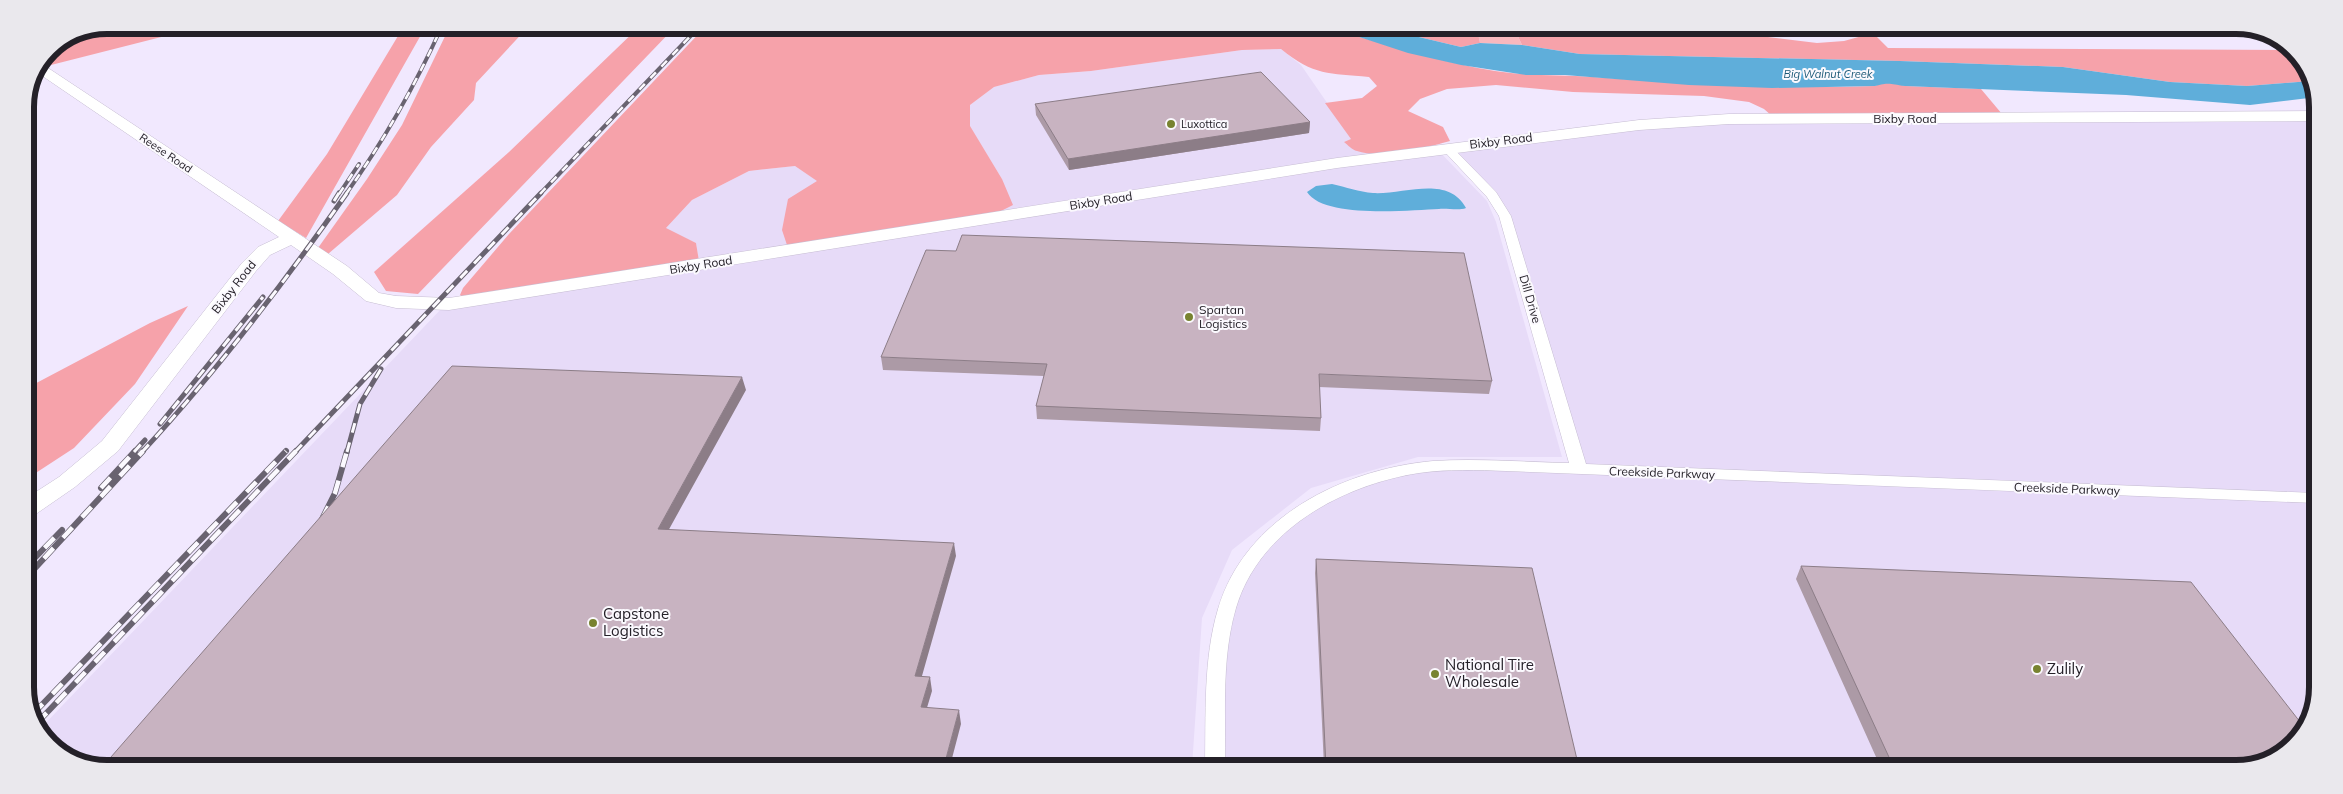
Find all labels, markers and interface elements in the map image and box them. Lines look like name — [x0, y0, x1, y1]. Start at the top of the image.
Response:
water label: Big Walnut Creek — [1783, 67, 1873, 81]
street label: Bixby Road — [1873, 111, 1937, 126]
place label: Luxottica — [1181, 117, 1227, 131]
marker: Luxottica — [1165, 118, 1177, 130]
street label: Bixby Road — [1469, 129, 1533, 152]
street label: Reese Road — [137, 130, 195, 176]
street label: Bixby Road — [1068, 188, 1133, 213]
street label: Bixby Road — [668, 252, 733, 277]
street label: Bixby Road — [208, 257, 259, 316]
street label: Dill Drive — [1516, 273, 1545, 325]
place label: Spartan Logistics — [1199, 302, 1247, 331]
marker: Spartan Logistics — [1183, 311, 1195, 323]
street label: Creekside Parkway — [1609, 463, 1716, 482]
street label: Creekside Parkway — [2014, 479, 2121, 498]
place label: Capstone Logistics — [603, 604, 669, 640]
marker: Capstone Logistics — [587, 617, 599, 629]
place label: National Tire Wholesale — [1445, 655, 1534, 691]
place label: Zulily — [2047, 659, 2083, 678]
marker: Zulily — [2031, 663, 2043, 675]
marker: National Tire Wholesale — [1429, 668, 1441, 680]

